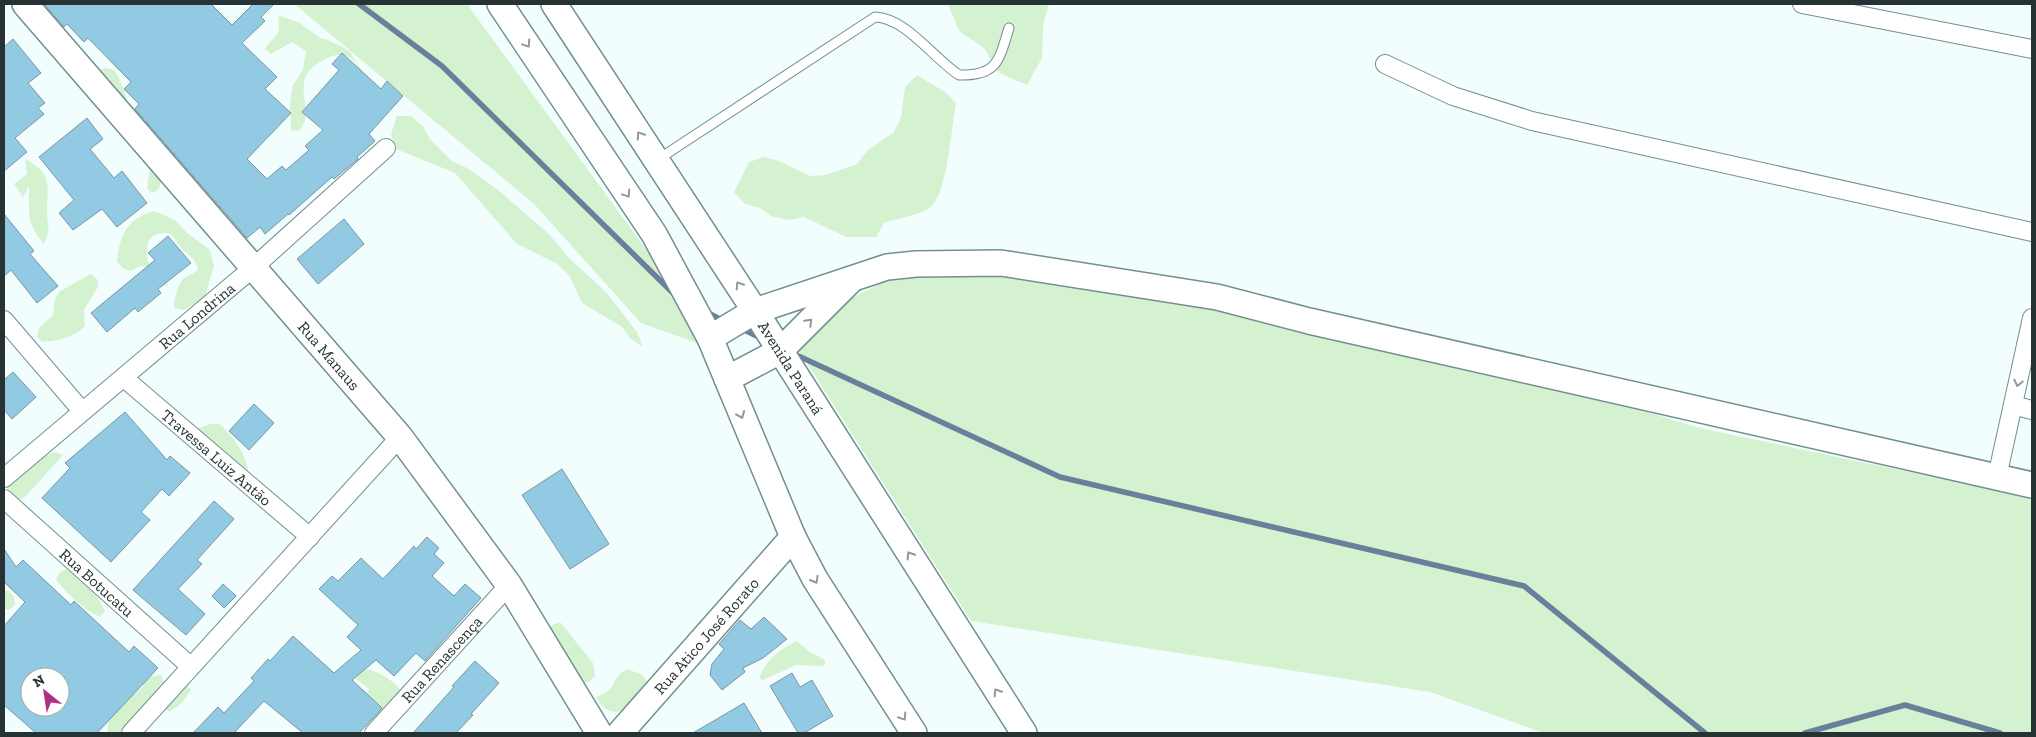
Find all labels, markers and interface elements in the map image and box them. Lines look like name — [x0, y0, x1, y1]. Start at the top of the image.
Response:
one-way arrow — [521, 39, 531, 48]
one-way arrow — [637, 131, 646, 140]
one-way arrow — [621, 188, 630, 198]
street label: Rua Londrina — [155, 278, 239, 353]
one-way arrow — [735, 281, 745, 290]
street label: Rua Manaus — [294, 317, 364, 394]
street label: Avenida Paraná — [754, 317, 828, 418]
one-way arrow — [803, 319, 812, 328]
one-way arrow — [2013, 379, 2024, 388]
street label: Travessa Luiz Antão — [158, 405, 276, 510]
one-way arrow — [736, 410, 746, 418]
street label: Rua Botucatu — [56, 544, 138, 621]
one-way arrow — [907, 552, 916, 561]
street label: Rua Atico José Rorato — [650, 573, 763, 698]
one-way arrow — [809, 575, 819, 584]
street label: Rua Renascença — [397, 612, 486, 706]
north arrow — [20, 667, 70, 717]
text: N — [30, 671, 48, 691]
one-way arrow — [994, 689, 1004, 698]
one-way arrow — [897, 711, 907, 720]

